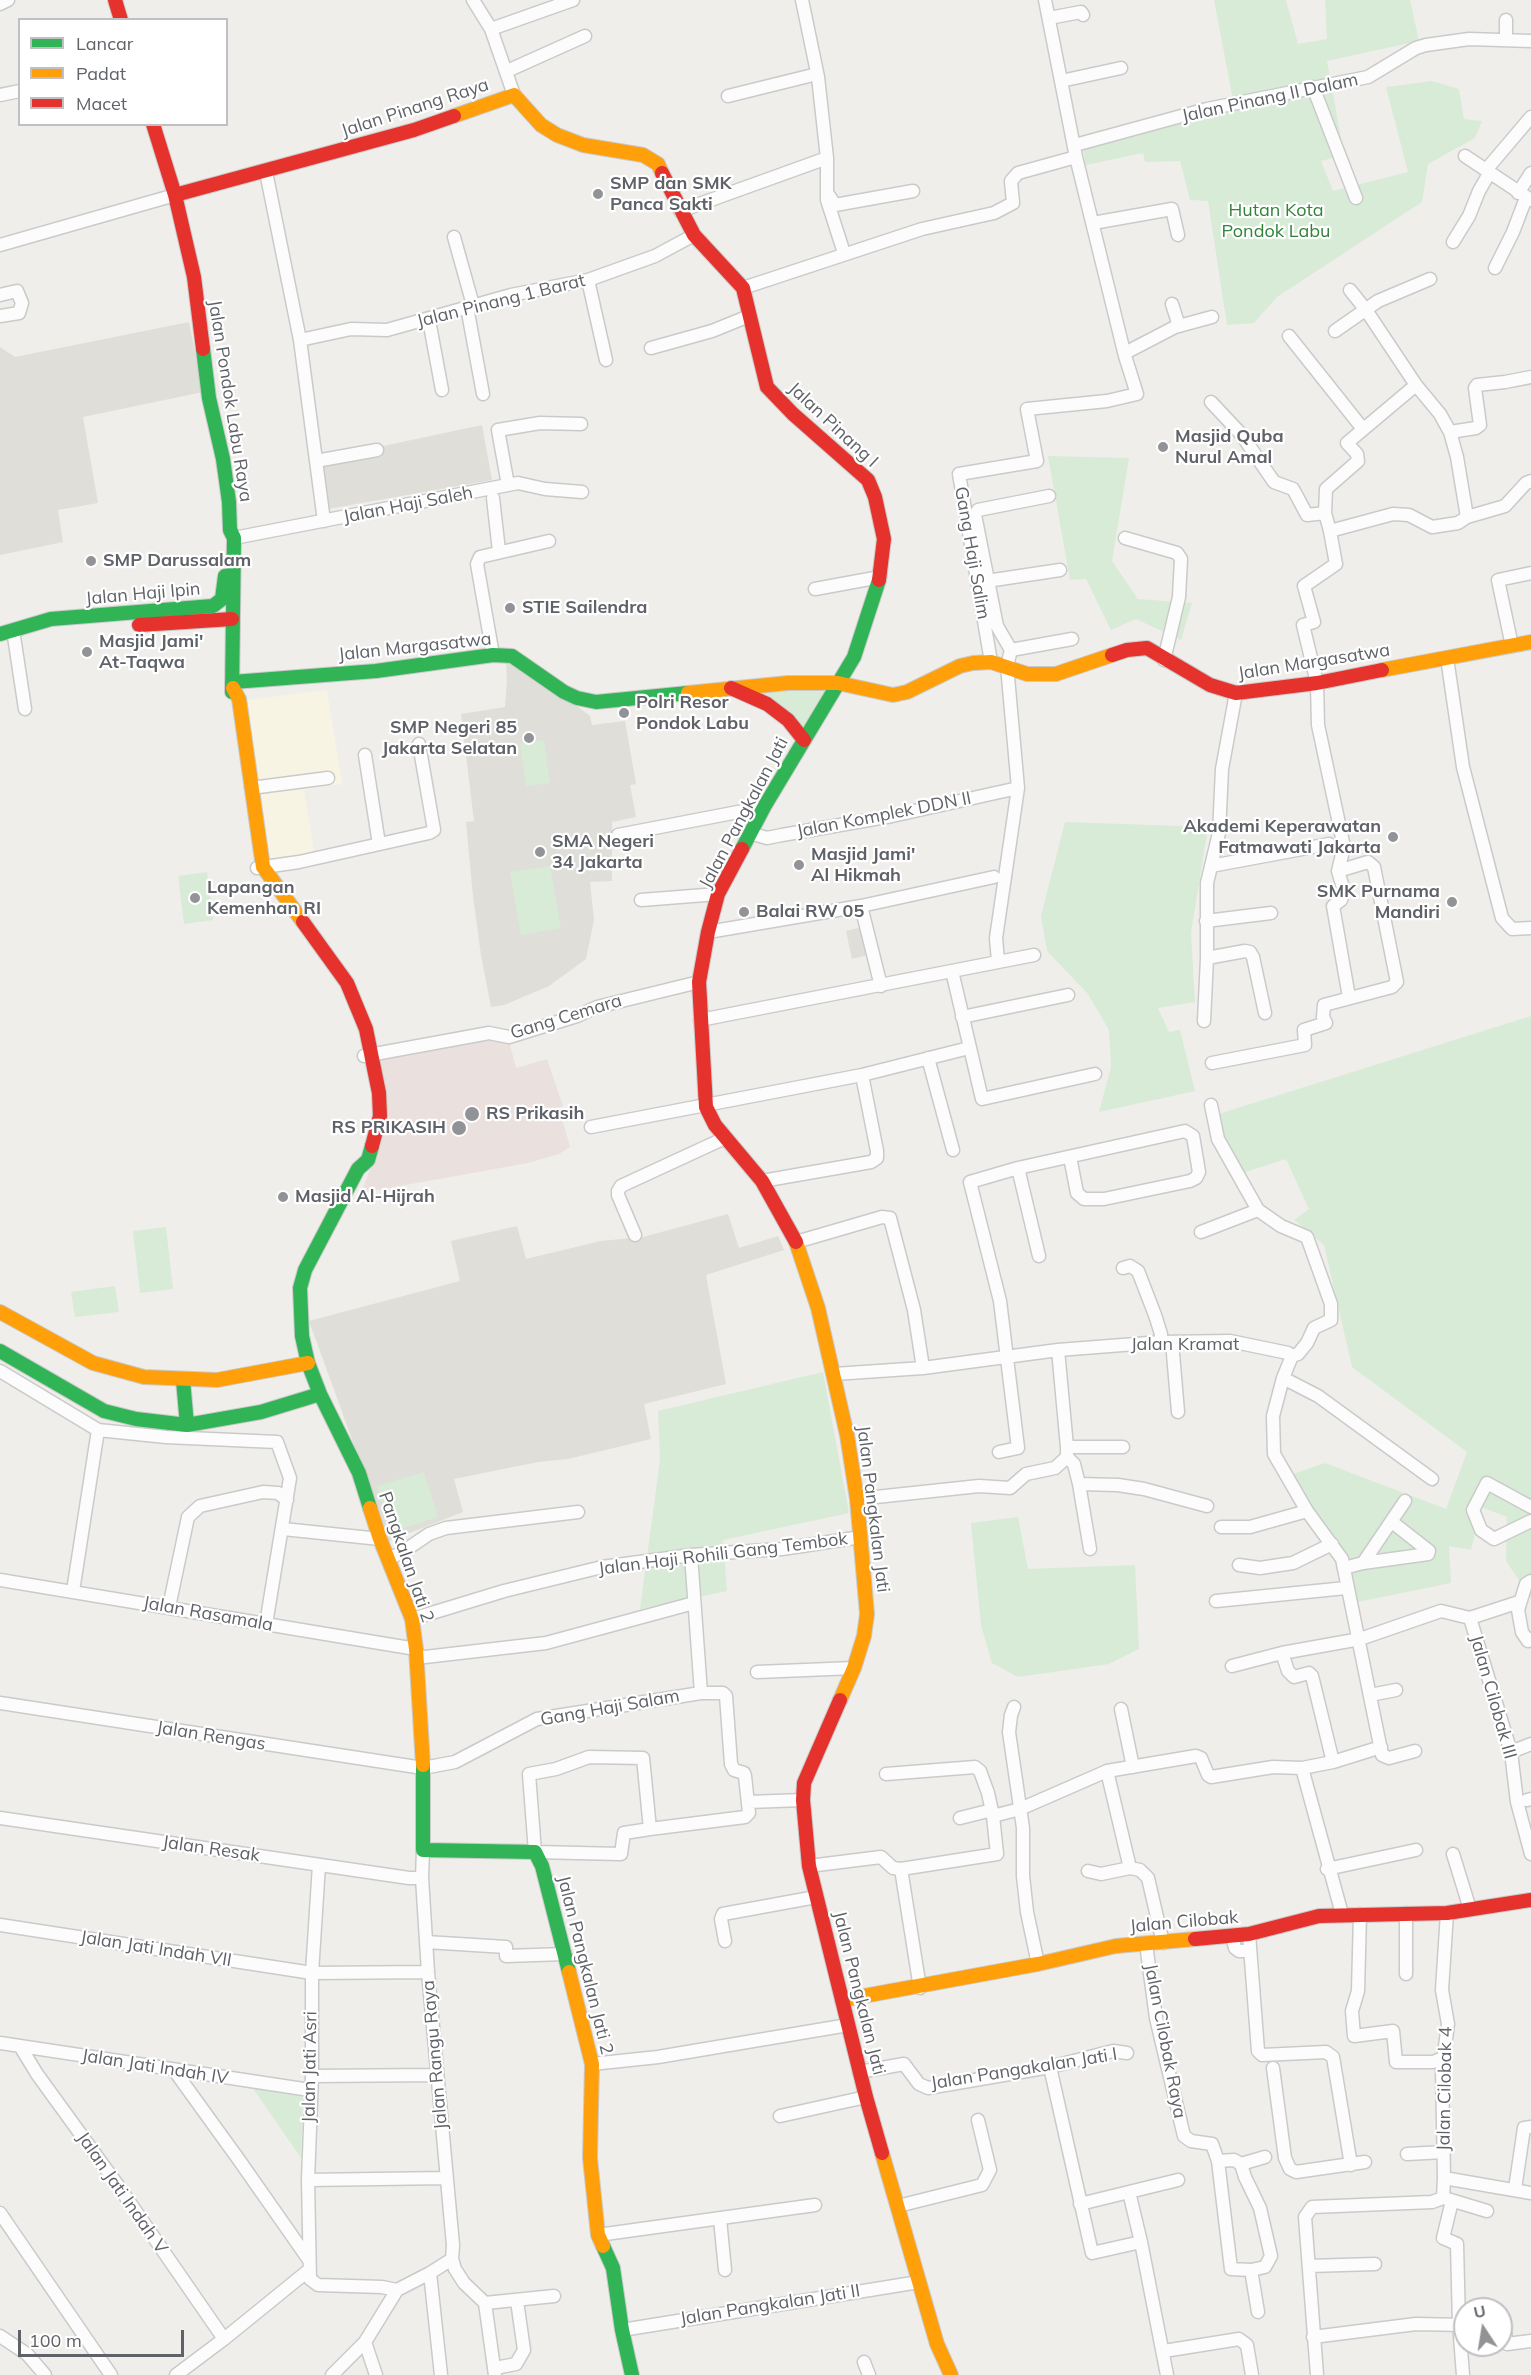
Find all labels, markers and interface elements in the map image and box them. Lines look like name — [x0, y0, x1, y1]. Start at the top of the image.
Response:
legend — [18, 18, 228, 126]
text: Lancar — [76, 32, 133, 55]
text: Padat — [76, 62, 126, 85]
street label: Jalan Pinang II Dalam — [1180, 69, 1360, 127]
street label: Jalan Pinang Raya — [339, 74, 491, 142]
text: Macet — [76, 92, 127, 115]
place label: SMP dan SMK Panca Sakti — [610, 173, 732, 216]
marker: SMP dan SMK Panca Sakti — [591, 187, 605, 201]
park label: Hutan Kota Pondok Labu — [1222, 200, 1330, 242]
street label: Jalan Pinang 1 Barat — [415, 270, 587, 332]
street label: Jalan Pondok Labu Raya — [203, 299, 257, 503]
street label: Jalan Pinang I — [784, 378, 882, 472]
place label: Masjid Quba Nurul Amal — [1175, 426, 1284, 468]
marker: Masjid Quba Nurul Amal — [1156, 440, 1170, 454]
street label: Jalan Haji Saleh — [341, 482, 475, 528]
street label: Gang Haji Salim — [950, 485, 994, 621]
place label: SMP Darussalam — [103, 550, 251, 572]
marker: SMP Darussalam — [84, 554, 98, 568]
street label: Jalan Haji Ipin — [85, 578, 201, 610]
place label: STIE Sailendra — [522, 597, 647, 619]
marker: STIE Sailendra — [503, 601, 517, 615]
street label: Jalan Margasatwa — [337, 628, 493, 666]
place label: Masjid Jami' At-Taqwa — [99, 631, 203, 674]
street label: Jalan Margasatwa — [1236, 639, 1392, 685]
marker: Masjid Jami' At-Taqwa — [80, 645, 94, 659]
place label: Polri Resor Pondok Labu — [636, 692, 749, 734]
marker: Polri Resor Pondok Labu — [617, 706, 631, 720]
place label: SMP Negeri 85 Jakarta Selatan — [382, 717, 517, 760]
marker: SMP Negeri 85 Jakarta Selatan — [522, 731, 536, 745]
street label: Jalan Pangkalan Jati — [695, 734, 793, 892]
street label: Jalan Komplek DDN II — [795, 787, 973, 843]
place label: Akademi Keperawatan Fatmawati Jakarta — [1183, 816, 1381, 858]
marker: Akademi Keperawatan Fatmawati Jakarta — [1386, 830, 1400, 844]
place label: SMA Negeri 34 Jakarta — [552, 831, 654, 874]
place label: Masjid Jami' Al Hikmah — [811, 844, 915, 886]
marker: SMA Negeri 34 Jakarta — [533, 845, 547, 859]
marker: Masjid Jami' Al Hikmah — [792, 858, 806, 872]
place label: Lapangan Kemenhan RI — [207, 877, 321, 920]
place label: SMK Purnama Mandiri — [1317, 881, 1440, 924]
marker: Lapangan Kemenhan RI — [188, 891, 202, 905]
marker: SMK Purnama Mandiri — [1445, 895, 1459, 909]
place label: Balai RW 05 — [756, 901, 864, 923]
marker: Balai RW 05 — [737, 905, 751, 919]
street label: Gang Cemara — [508, 990, 624, 1044]
place label: RS Prikasih — [486, 1103, 584, 1125]
marker: RS Prikasih — [463, 1105, 481, 1123]
place label: RS PRIKASIH — [332, 1117, 446, 1139]
marker: RS PRIKASIH — [450, 1119, 468, 1137]
place label: Masjid Al-Hijrah — [295, 1186, 435, 1208]
marker: Masjid Al-Hijrah — [276, 1190, 290, 1204]
street label: Jalan Kramat — [1131, 1334, 1239, 1356]
street label: Jalan Pangkalan Jati — [852, 1424, 894, 1594]
street label: Pangkalan Jati 2 — [374, 1489, 438, 1625]
street label: Jalan Haji Rohili Gang Tembok — [597, 1528, 849, 1580]
street label: Jalan Rasamala — [141, 1592, 275, 1636]
street label: Jalan Cilobak III — [1465, 1633, 1521, 1761]
street label: Gang Haji Salam — [539, 1685, 681, 1731]
street label: Jalan Rengas — [155, 1717, 267, 1755]
street label: Jalan Resak — [161, 1831, 261, 1867]
street label: Jalan Pangkalan Jati 2 — [552, 1873, 618, 2057]
street label: Jalan Cilobak — [1129, 1906, 1239, 1938]
street label: Jalan Pangkalan Jati — [828, 1909, 890, 2077]
street label: Jalan Jati Indah VII — [79, 1926, 233, 1972]
street label: Jalan Cilobak Raya — [1139, 1962, 1191, 2120]
street label: Jalan Rangu Raya — [418, 1979, 452, 2131]
street label: Jalan Jati Asri — [298, 2011, 322, 2123]
street label: Jalan Cilobak 4 — [1433, 2027, 1457, 2151]
street label: Jalan Pangakalan Jati I — [929, 2044, 1119, 2094]
street label: Jalan Jati Indah IV — [80, 2045, 230, 2089]
street label: Jalan Jati Indah V — [72, 2128, 172, 2258]
street label: Jalan Pangkalan Jati II — [678, 2280, 862, 2330]
north arrow — [1453, 2297, 1513, 2357]
text: U — [1472, 2300, 1488, 2322]
scale bar — [21, 2318, 188, 2356]
text: 100 m — [29, 2329, 82, 2352]

